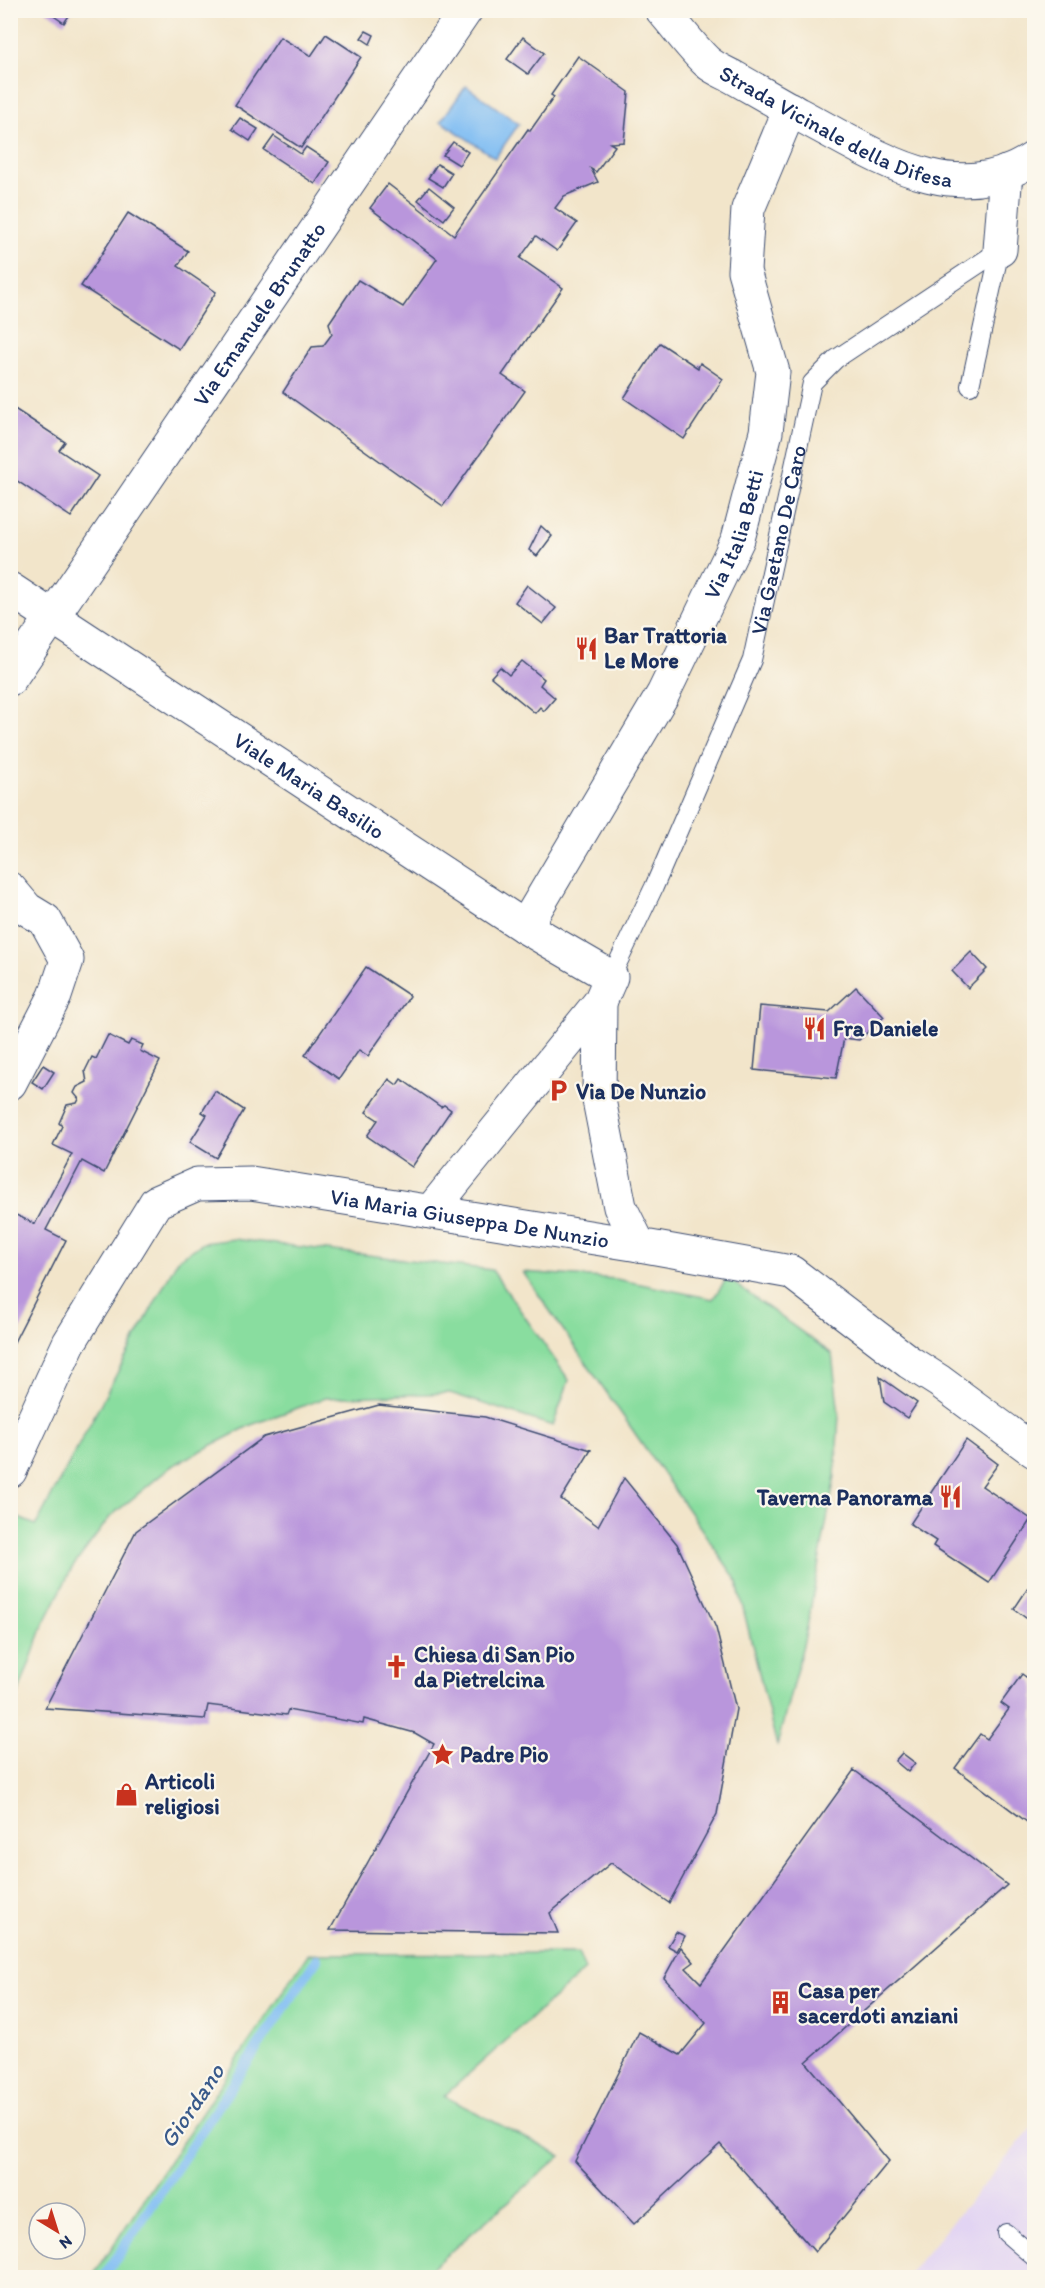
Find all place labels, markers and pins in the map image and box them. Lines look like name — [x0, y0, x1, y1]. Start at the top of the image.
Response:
place label: Bar Trattoria Le More — [604, 622, 727, 674]
restaurant icon: Bar Trattoria Le More — [573, 635, 599, 661]
restaurant icon: Fra Daniele — [802, 1015, 828, 1041]
place label: Fra Daniele — [833, 1015, 938, 1042]
parking icon: Via De Nunzio — [545, 1078, 571, 1104]
place label: Via De Nunzio — [576, 1078, 706, 1105]
place label: Taverna Panorama — [756, 1484, 934, 1511]
restaurant icon: Taverna Panorama — [938, 1484, 964, 1510]
place label: Chiesa di San Pio da Pietrelcina — [414, 1641, 575, 1693]
church icon: Chiesa di San Pio da Pietrelcina — [383, 1654, 409, 1680]
place icon: Padre Pio — [429, 1741, 455, 1767]
place label: Padre Pio — [460, 1741, 549, 1768]
place label: Articoli religiosi — [144, 1768, 220, 1820]
shop icon: Articoli religiosi — [114, 1781, 140, 1807]
place label: Casa per sacerdoti anziani — [798, 1977, 959, 2029]
building icon: Casa per sacerdoti anziani — [767, 1990, 793, 2016]

